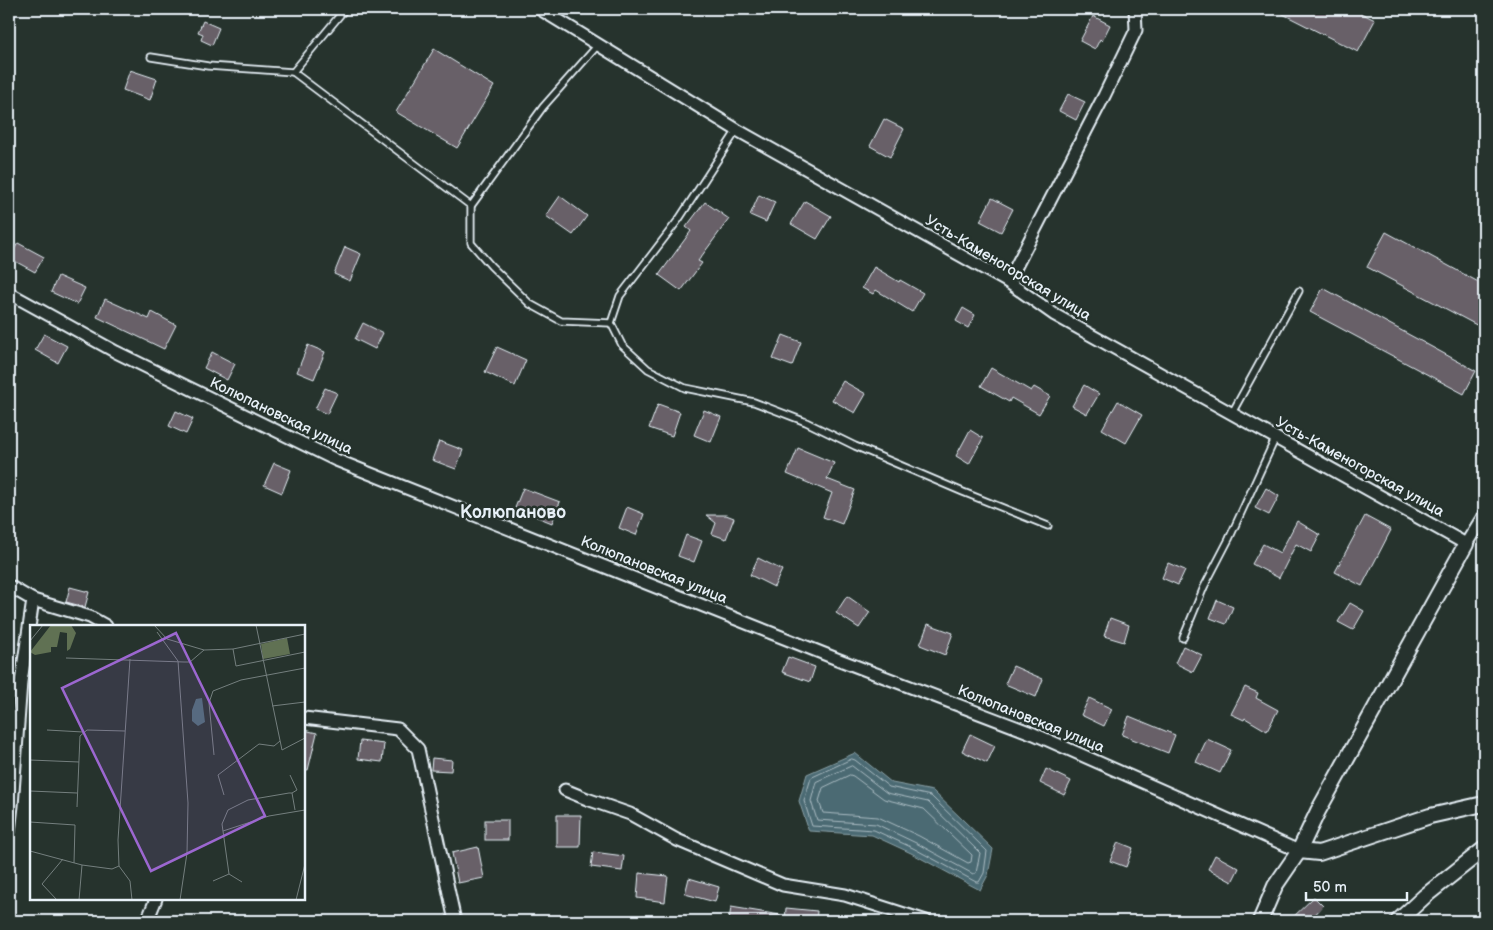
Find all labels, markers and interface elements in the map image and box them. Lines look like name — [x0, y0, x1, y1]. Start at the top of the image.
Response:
street label: Усть-Каменогорская улица — [922, 211, 1094, 325]
street label: Колюпановская улица — [206, 373, 356, 459]
street label: Усть-Каменогорская улица — [1272, 413, 1448, 521]
district label: Колюпаново — [460, 502, 566, 523]
street label: Колюпановская улица — [578, 532, 730, 608]
inset map — [30, 625, 305, 900]
street label: Колюпановская улица — [955, 681, 1107, 757]
scale bar — [1306, 870, 1407, 902]
text: 50 m — [1313, 878, 1347, 897]

